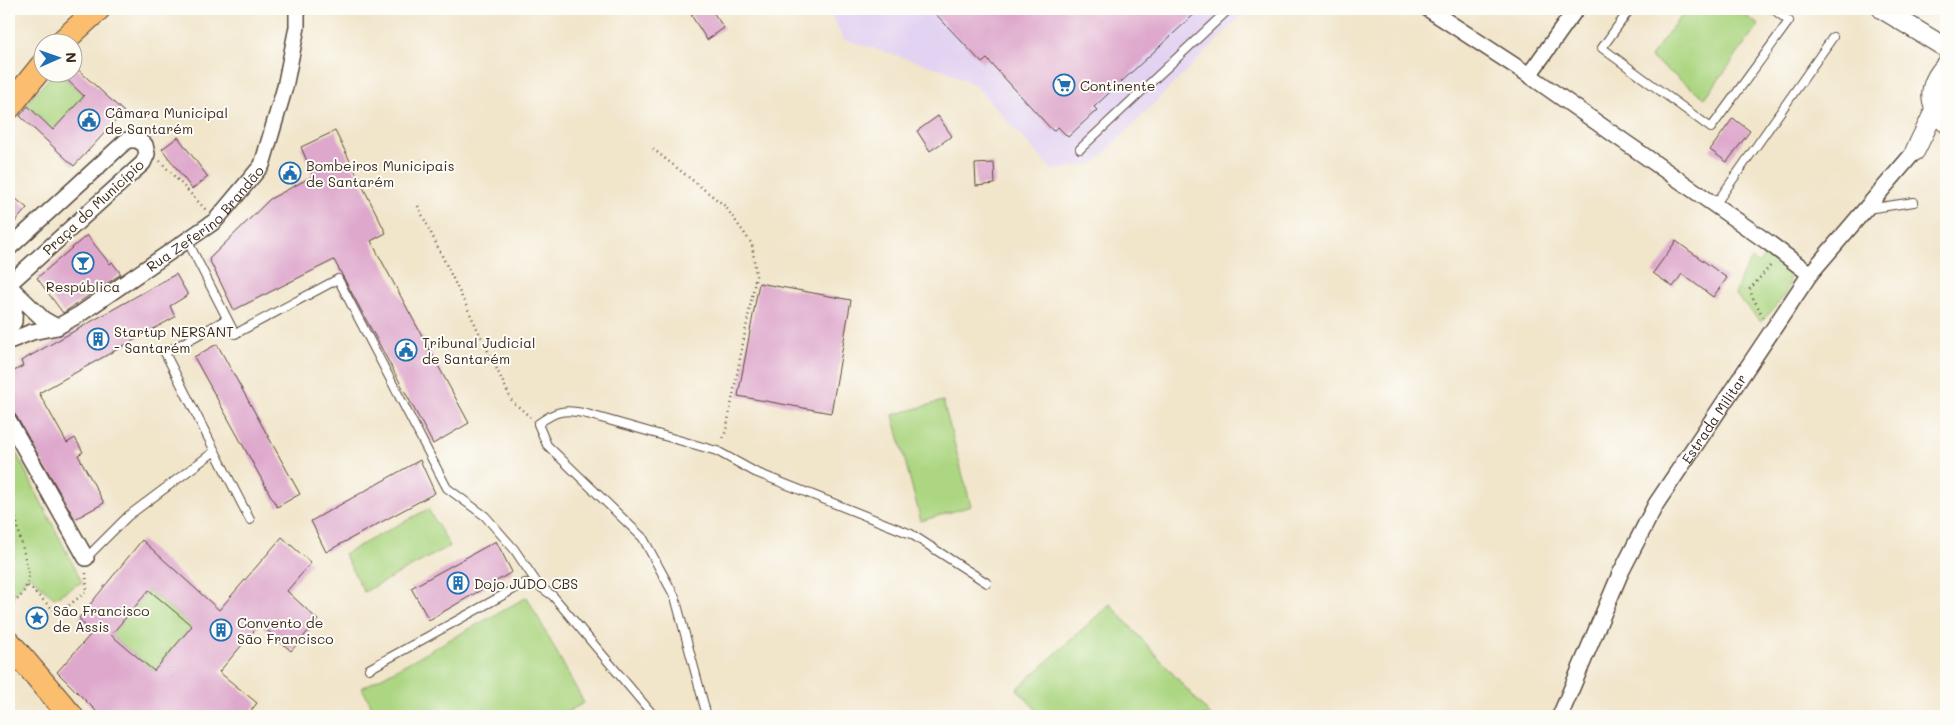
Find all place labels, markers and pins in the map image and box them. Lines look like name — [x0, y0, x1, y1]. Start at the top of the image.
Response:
supermarket icon: Continente — [1052, 73, 1076, 97]
place label: Continente — [1080, 76, 1156, 95]
place label: Câmara Municipal de Santarém — [105, 103, 228, 138]
public building icon: Câmara Municipal de Santarém — [77, 108, 101, 132]
place label: Bombeiros Municipais de Santarém — [306, 156, 454, 191]
public building icon: Bombeiros Municipais de Santarém — [278, 161, 302, 185]
bar icon: Respública — [71, 251, 95, 275]
place label: Respública — [46, 277, 120, 296]
place label: Startup NERSANT - Santarém — [114, 322, 234, 357]
building icon: Startup NERSANT - Santarém — [86, 327, 110, 351]
place label: Tribunal Judicial de Santarém — [422, 333, 535, 368]
public building icon: Tribunal Judicial de Santarém — [394, 338, 418, 362]
building icon: Dojo JUDO CBS — [446, 571, 470, 595]
place label: Dojo JUDO CBS — [474, 574, 578, 593]
place label: São Francisco de Assis — [53, 601, 150, 636]
place icon: São Francisco de Assis — [25, 606, 49, 630]
place label: Convento de São Francisco — [237, 613, 334, 648]
building icon: Convento de São Francisco — [209, 618, 233, 642]

